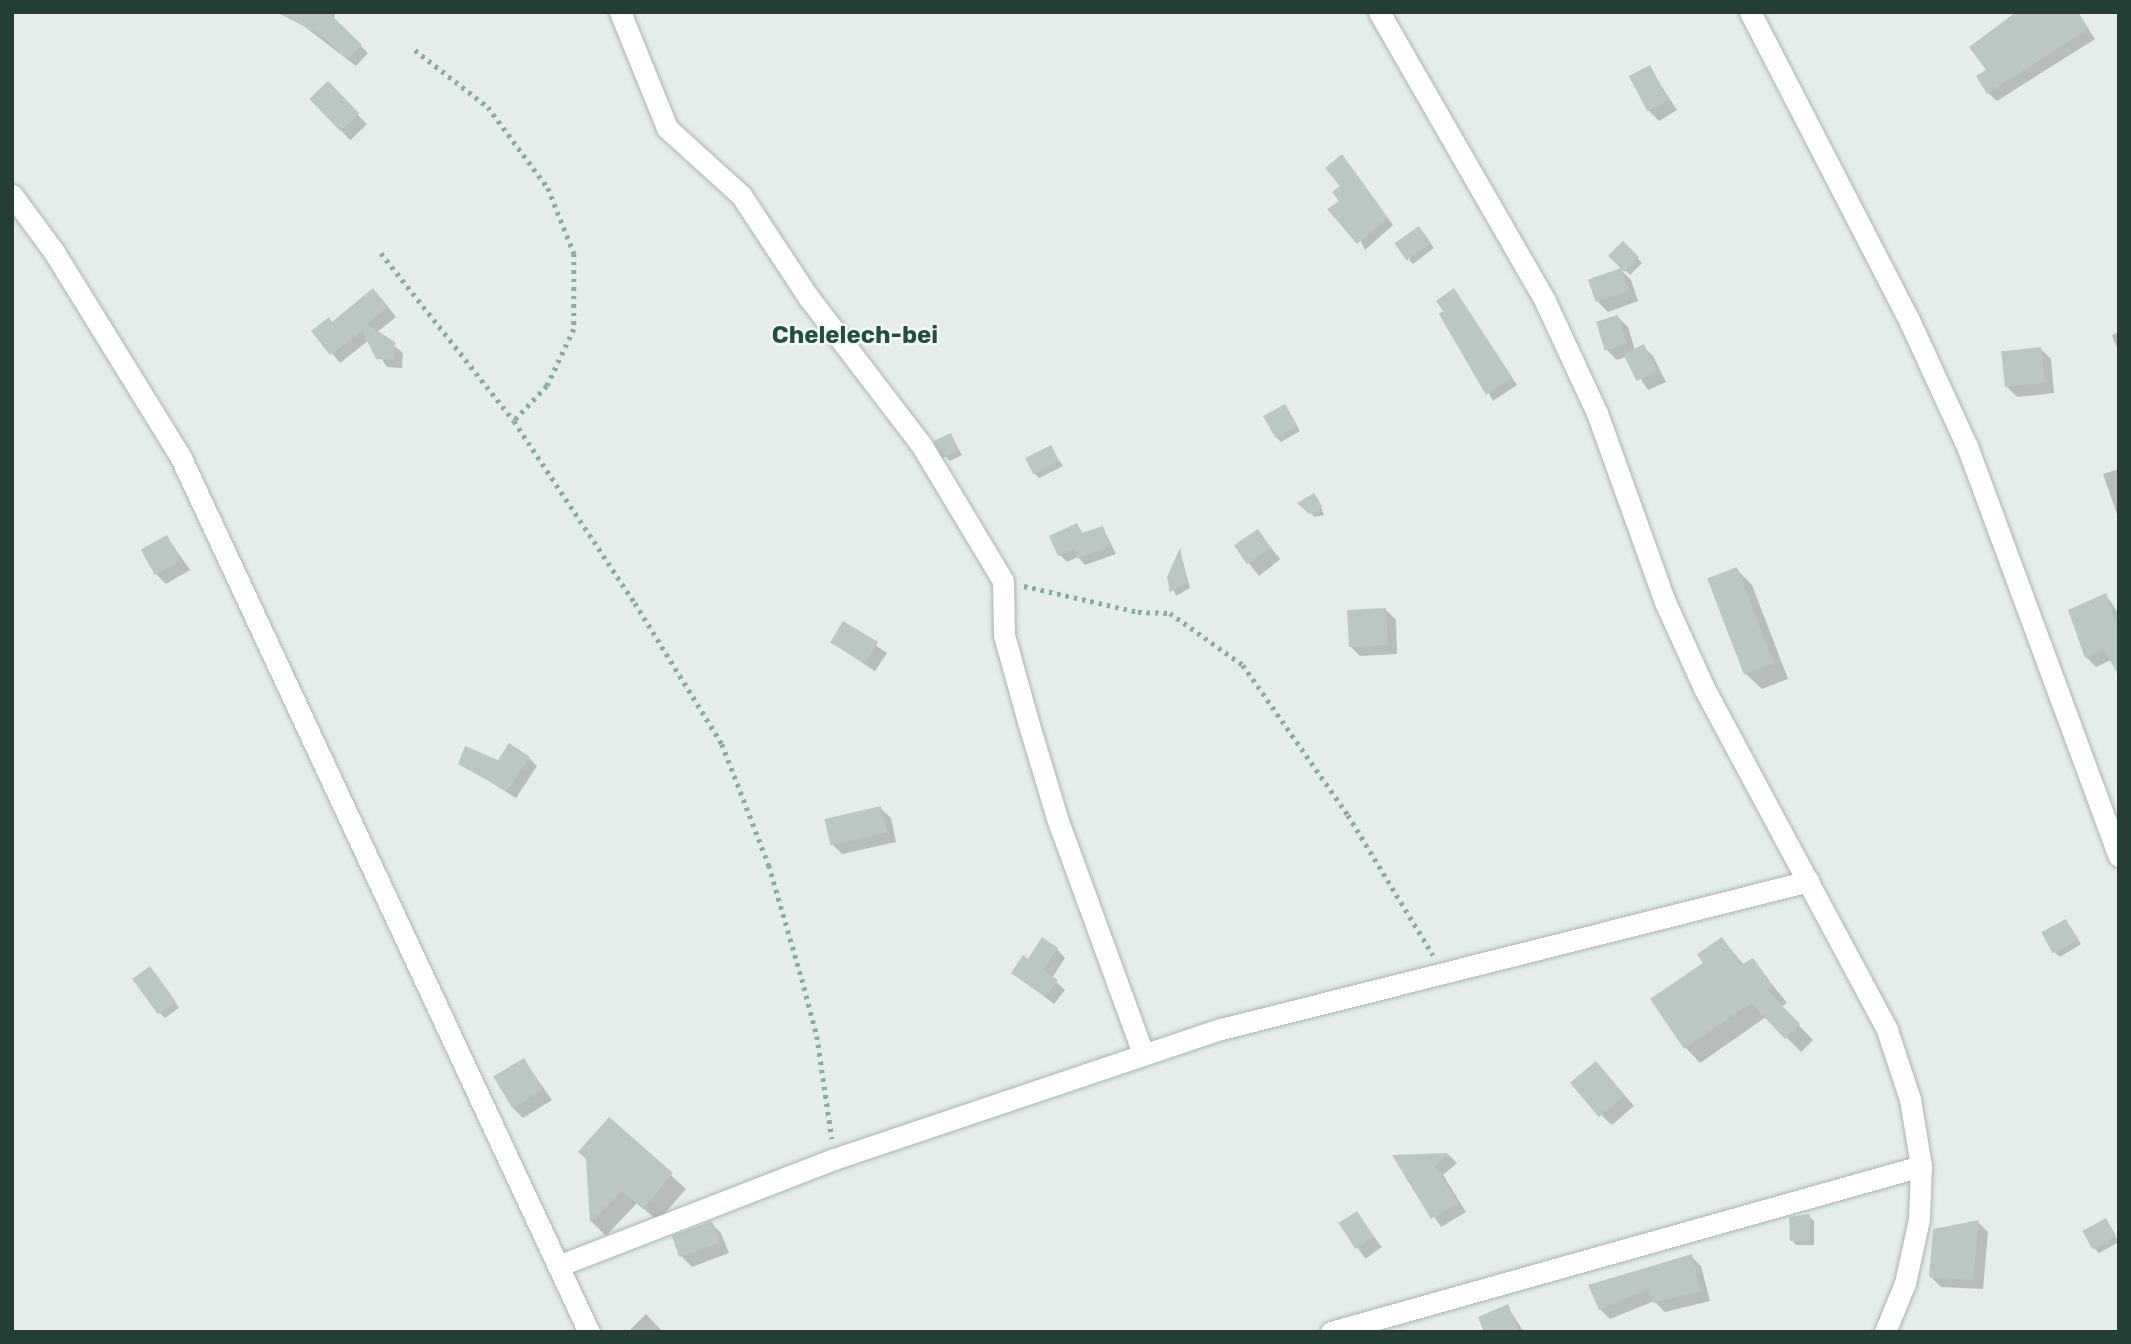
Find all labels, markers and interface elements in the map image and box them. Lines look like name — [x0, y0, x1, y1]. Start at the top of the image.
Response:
district label: Chelelech-bei — [772, 322, 938, 350]

